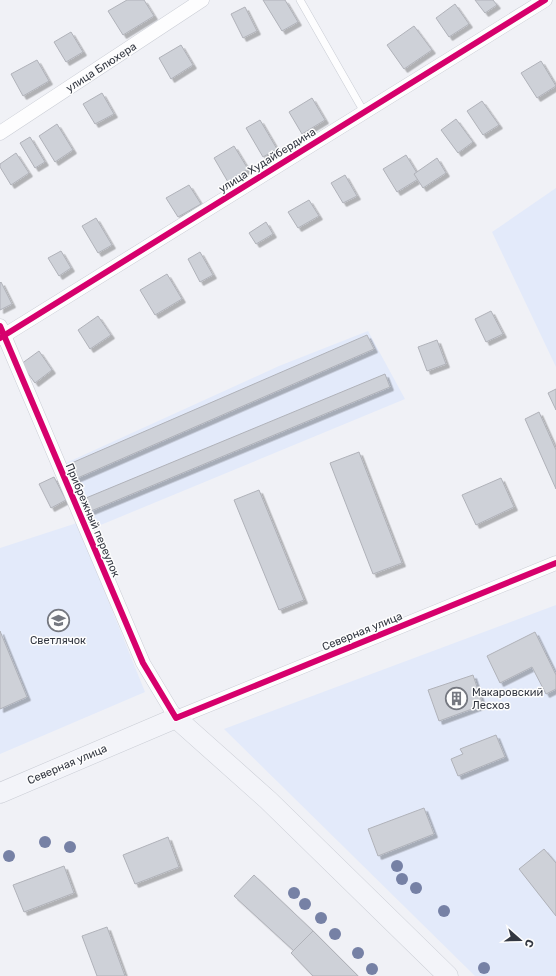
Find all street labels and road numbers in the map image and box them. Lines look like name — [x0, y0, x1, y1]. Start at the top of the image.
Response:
street label: улица Блюхера — [64, 40, 139, 95]
street label: улица Худайбердина — [216, 125, 318, 196]
street label: Прибрежный переулок — [63, 461, 122, 579]
street label: Северная улица — [320, 609, 404, 654]
street label: Северная улица — [25, 742, 109, 787]

